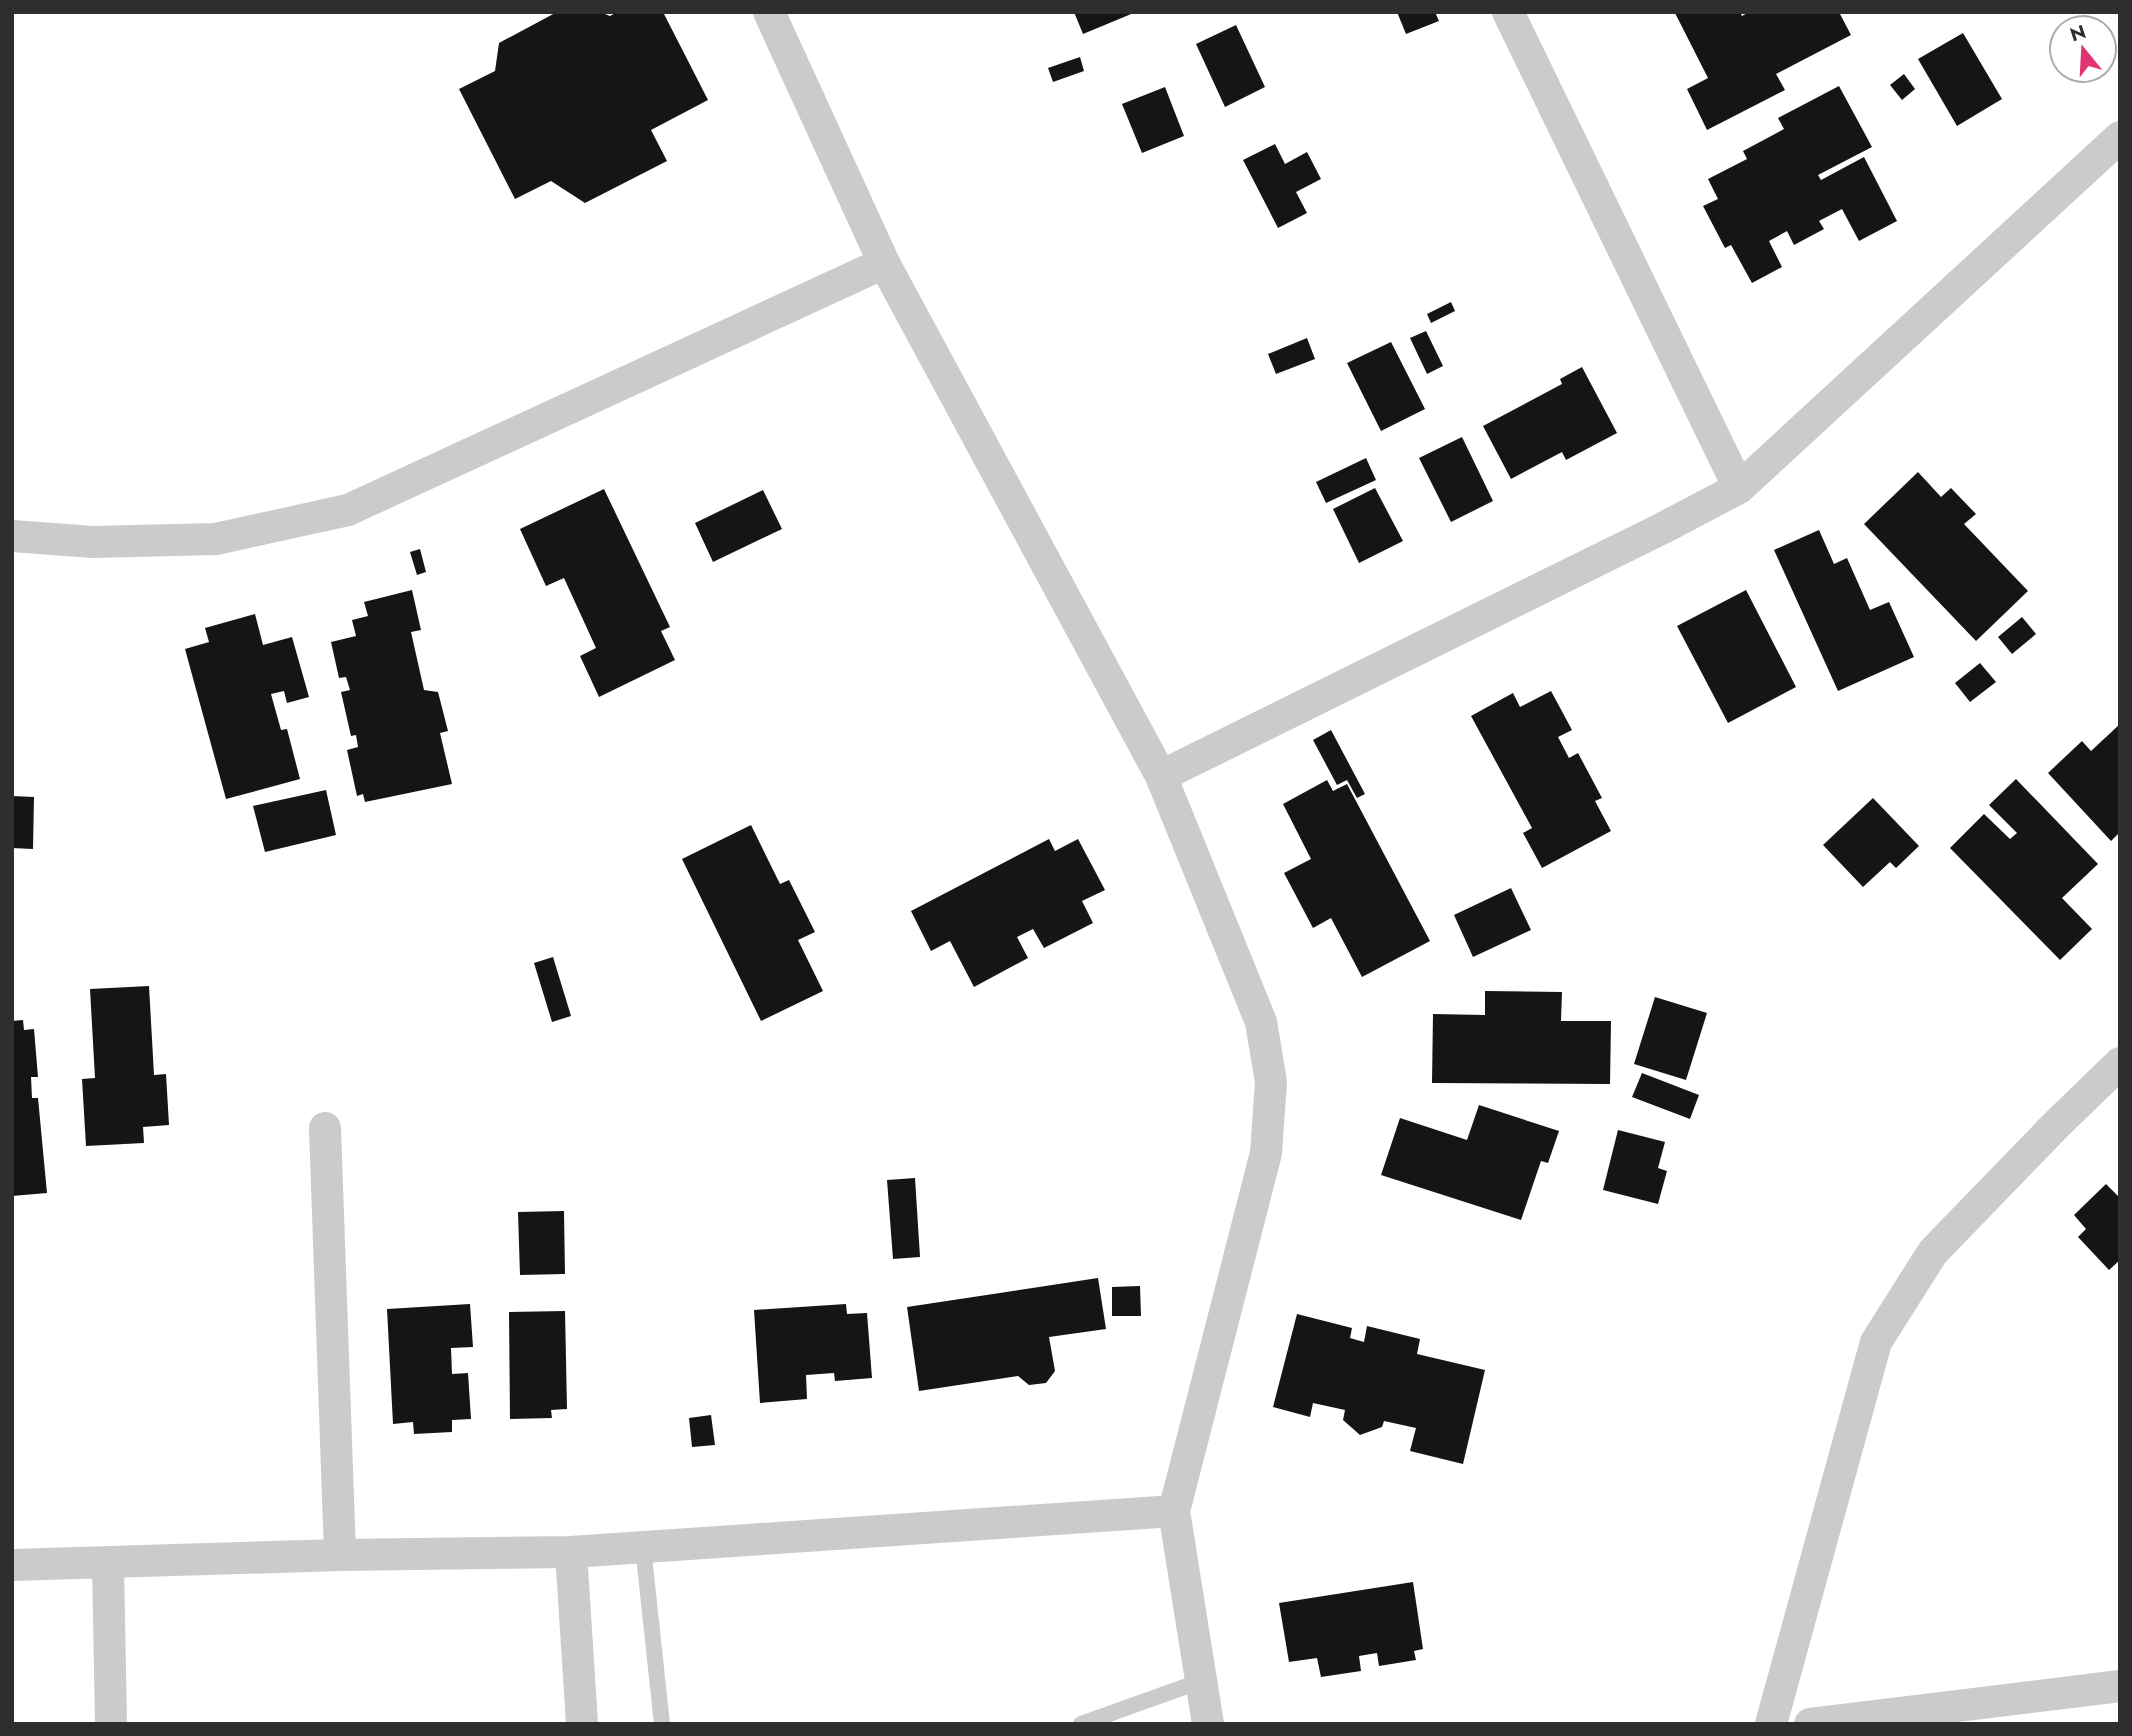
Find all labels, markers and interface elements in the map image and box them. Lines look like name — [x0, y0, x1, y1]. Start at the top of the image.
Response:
north arrow — [2048, 14, 2118, 84]
text: N — [2067, 18, 2089, 48]

